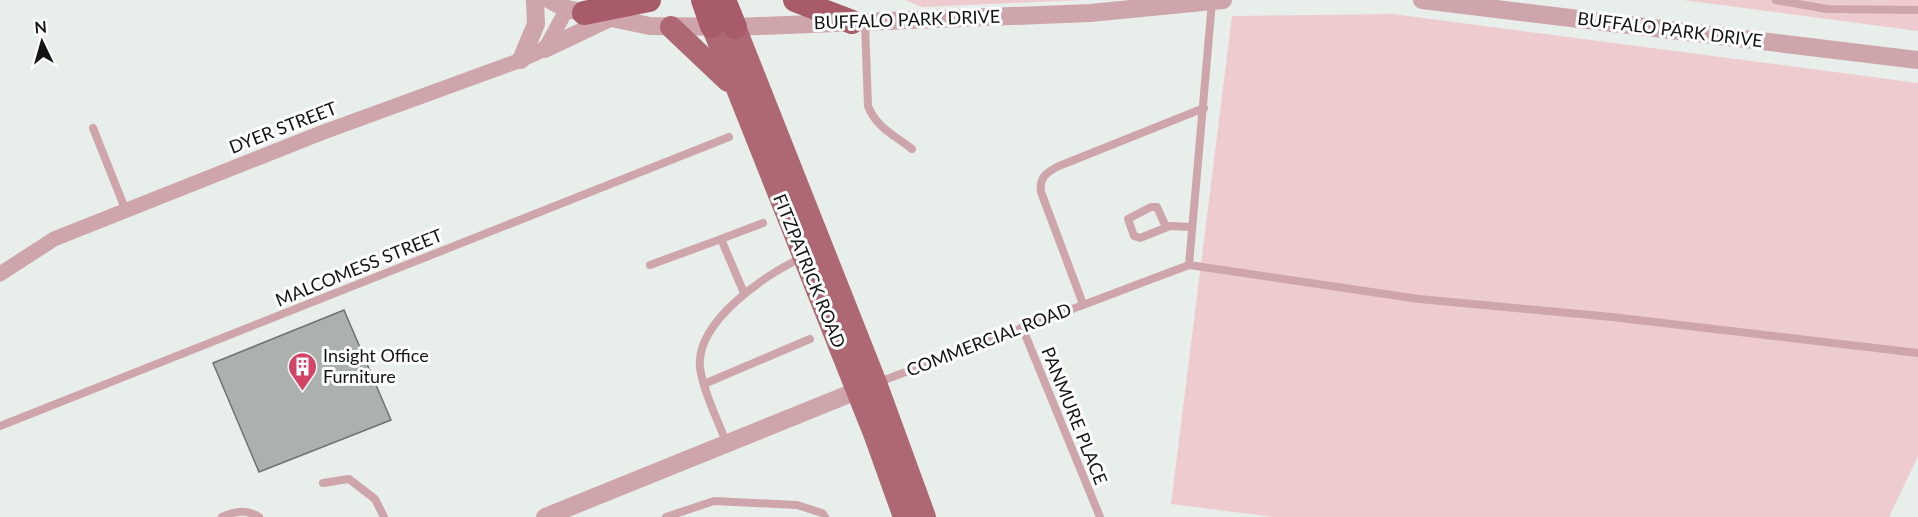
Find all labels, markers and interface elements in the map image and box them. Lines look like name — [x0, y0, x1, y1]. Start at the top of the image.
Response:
street label: BUFFALO PARK DRIVE — [813, 5, 1001, 33]
street label: BUFFALO PARK DRIVE — [1576, 7, 1764, 51]
north arrow — [12, 12, 72, 72]
text: N — [34, 17, 48, 37]
street label: DYER STREET — [226, 96, 340, 158]
street label: FITZPATRICK ROAD — [769, 190, 851, 351]
street label: MALCOMESS STREET — [272, 223, 446, 311]
street label: COMMERCIAL ROAD — [903, 297, 1074, 381]
place label: Insight Office Furniture — [323, 344, 429, 387]
street label: PANMURE PLACE — [1037, 344, 1113, 488]
building icon: Insight Office Furniture — [286, 350, 318, 392]

